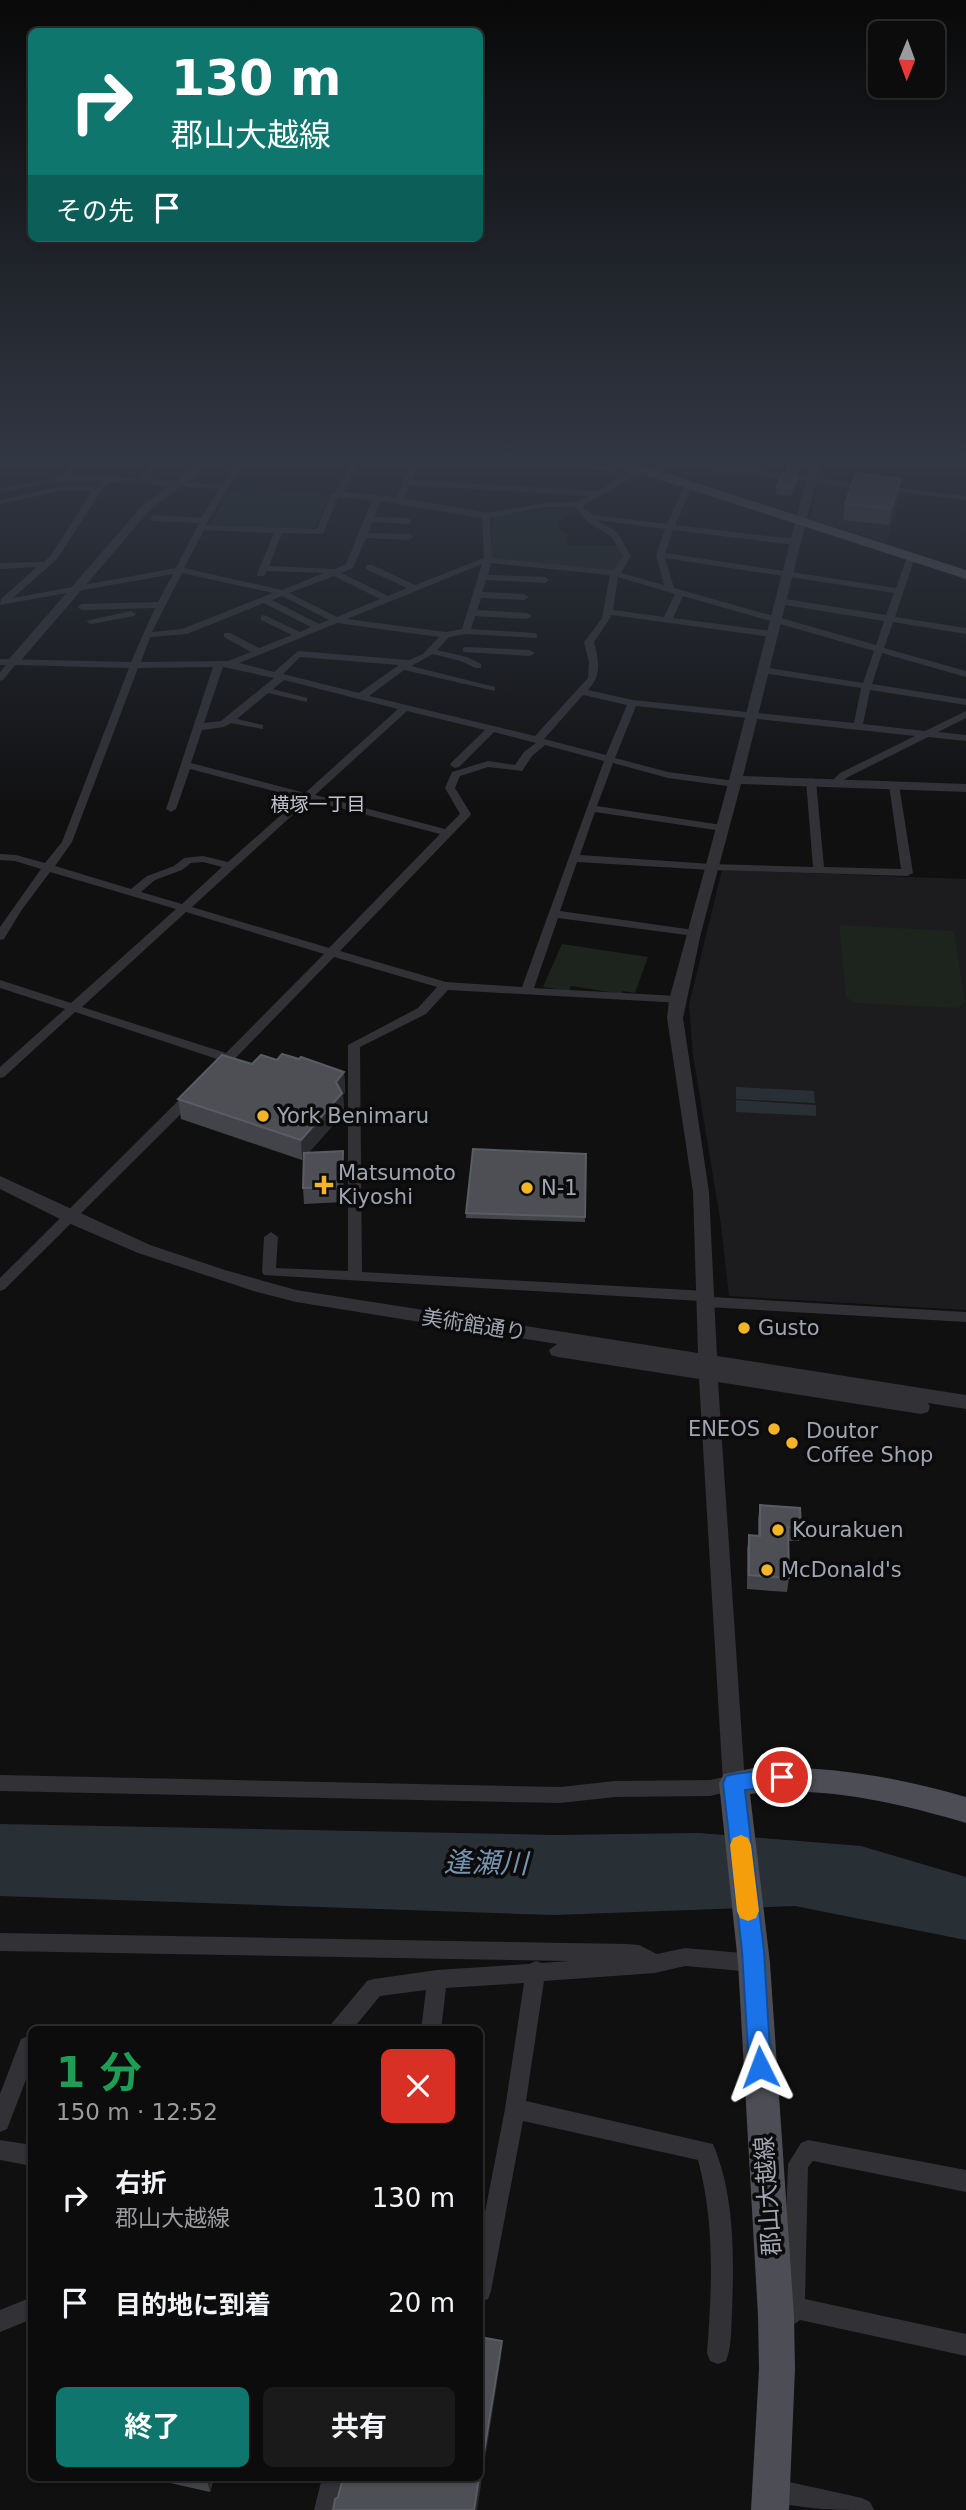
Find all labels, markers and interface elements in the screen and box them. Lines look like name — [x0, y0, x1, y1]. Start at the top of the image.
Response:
north arrow — [868, 21, 945, 98]
map controls — [868, 21, 945, 98]
text: 130 m — [171, 50, 341, 107]
icon: right — [56, 56, 147, 147]
text: 郡山大越線 — [171, 116, 331, 154]
icon: arrive — [148, 189, 186, 227]
text: その先 — [56, 196, 134, 226]
district label: 横塚一丁目 — [270, 793, 366, 815]
place label: York Benimaru — [276, 1104, 429, 1128]
marker: York Benimaru — [255, 1108, 271, 1124]
place label: Matsumoto Kiyoshi — [338, 1161, 456, 1209]
place label: N-1 — [541, 1176, 578, 1200]
marker: Matsumoto Kiyoshi — [316, 1177, 332, 1193]
marker: N-1 — [519, 1180, 535, 1196]
street label: 美術館通り — [420, 1305, 528, 1345]
place label: Gusto — [758, 1316, 820, 1340]
marker: Gusto — [736, 1320, 752, 1336]
place label: ENEOS — [688, 1417, 760, 1441]
place label: Doutor Coffee Shop — [806, 1419, 933, 1467]
marker: ENEOS — [766, 1421, 782, 1437]
marker: Doutor Coffee Shop — [784, 1435, 800, 1451]
place label: Kourakuen — [792, 1518, 903, 1542]
marker: Kourakuen — [770, 1522, 786, 1538]
place label: McDonald's — [781, 1558, 902, 1582]
marker: McDonald's — [759, 1562, 775, 1578]
pin — [752, 1747, 812, 1807]
icon: arrive — [763, 1758, 801, 1796]
water label: 逢瀬川 — [444, 1846, 531, 1880]
position arrow — [723, 2030, 797, 2104]
text: 1 分 — [56, 2048, 142, 2097]
button: close — [381, 2049, 455, 2123]
text: 150 m · 12:52 — [56, 2099, 218, 2125]
street label: 郡山大越線 — [750, 2135, 786, 2257]
text: 右折 — [115, 2168, 167, 2198]
icon: right — [56, 2179, 94, 2217]
text: 130 m — [372, 2183, 455, 2213]
text: 郡山大越線 — [115, 2205, 230, 2231]
icon: arrive — [56, 2284, 94, 2322]
text: 20 m — [388, 2288, 455, 2318]
text: 目的地に到着 — [115, 2290, 271, 2320]
button: 終了 — [56, 2387, 249, 2467]
button: 共有 — [263, 2387, 455, 2467]

